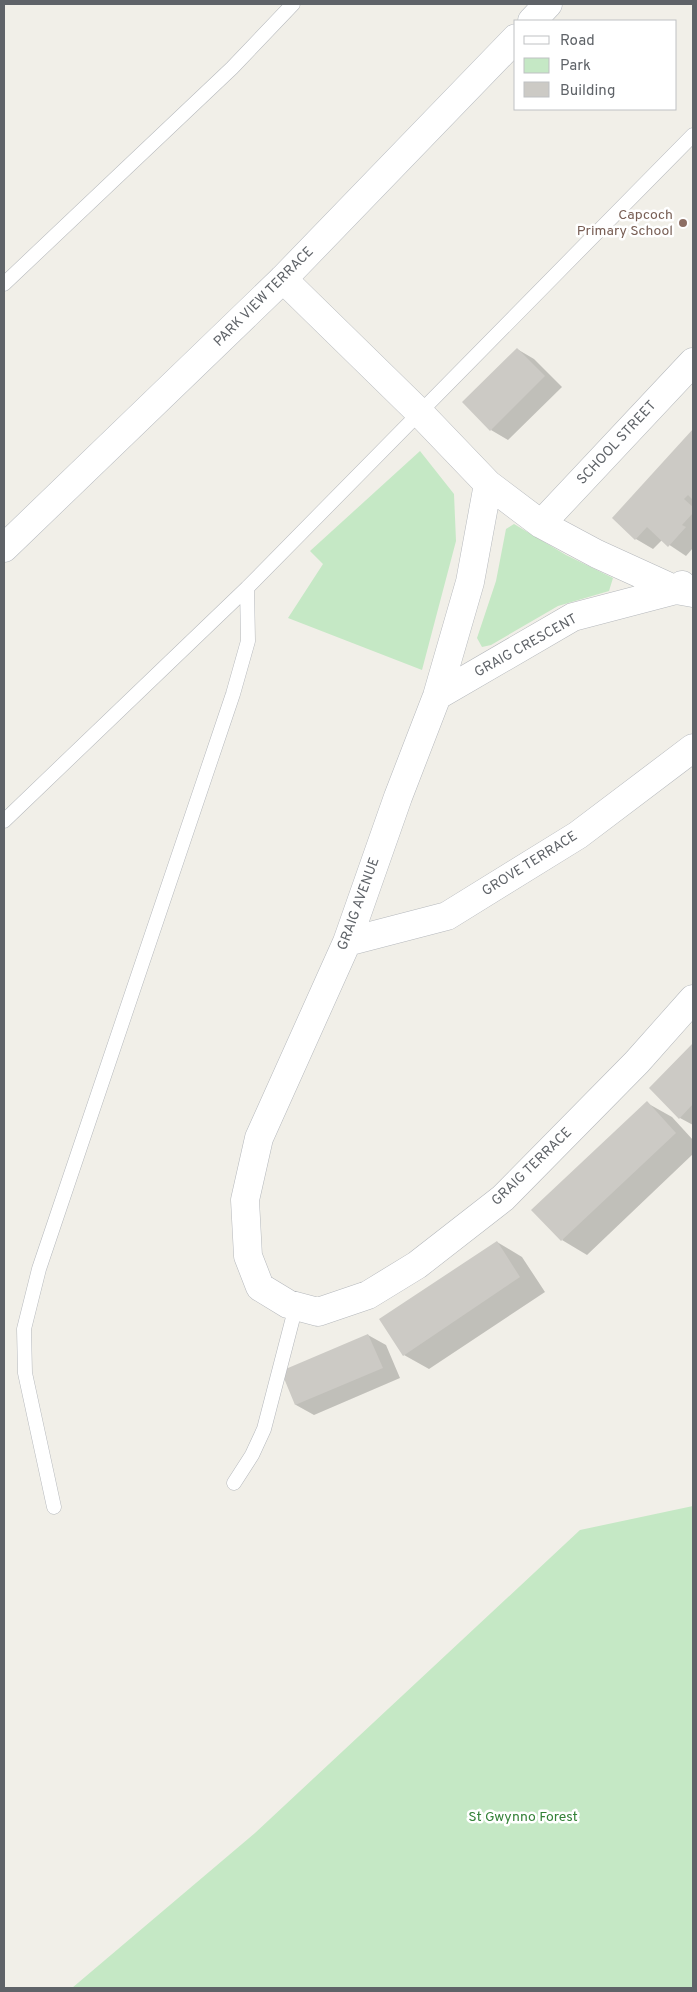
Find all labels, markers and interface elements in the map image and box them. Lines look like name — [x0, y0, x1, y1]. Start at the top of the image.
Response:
legend — [514, 20, 677, 110]
text: Road — [560, 32, 595, 51]
text: Park — [560, 57, 591, 76]
text: Building — [560, 82, 615, 101]
place label: Capcoch Primary School — [577, 207, 673, 240]
marker: Capcoch Primary School — [677, 217, 689, 229]
street label: PARK VIEW TERRACE — [211, 244, 317, 350]
street label: SCHOOL STREET — [574, 397, 660, 489]
street label: GRAIG CRESCENT — [472, 611, 580, 681]
street label: GROVE TERRACE — [479, 828, 581, 900]
street label: GRAIG AVENUE — [334, 855, 384, 953]
street label: GRAIG TERRACE — [488, 1124, 576, 1210]
park label: St Gwynno Forest — [468, 1809, 578, 1826]

